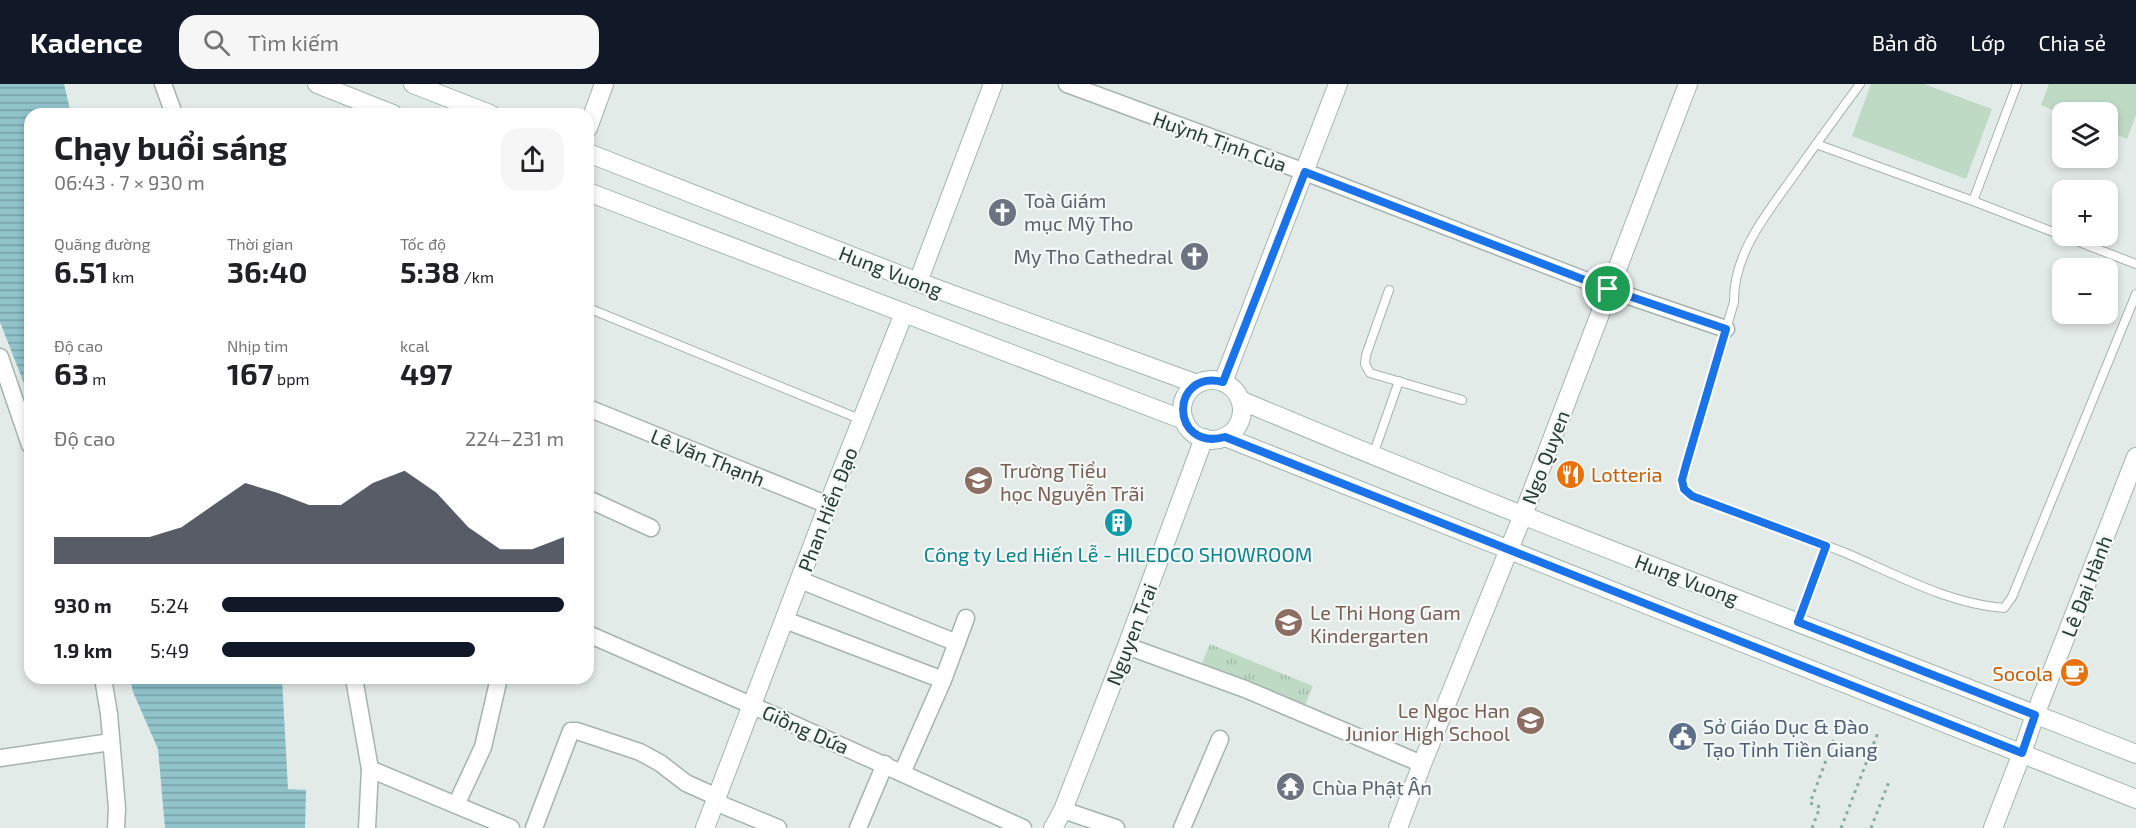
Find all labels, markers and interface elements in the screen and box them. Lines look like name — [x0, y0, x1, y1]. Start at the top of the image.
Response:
search box — [179, 15, 599, 69]
text: Kadence — [30, 25, 143, 59]
icon: search — [200, 26, 233, 59]
text: Tìm kiếm — [248, 29, 339, 55]
text: Bản đồ — [1872, 30, 1937, 55]
text: Lớp — [1970, 30, 2005, 55]
text: Chia sẻ — [2038, 30, 2106, 55]
map controls — [2052, 102, 2118, 324]
button: layers — [2052, 102, 2118, 168]
street label: Huỳnh Tịnh Của — [1150, 106, 1290, 176]
text: Chạy buổi sáng — [54, 127, 287, 167]
button: share — [501, 128, 564, 191]
text: 06:43 · 7 × 930 m — [54, 170, 205, 194]
button: + — [2052, 180, 2118, 246]
place label: Toà Giám mục Mỹ Tho — [1024, 188, 1133, 235]
church icon: Toà Giám mục Mỹ Tho — [987, 196, 1019, 228]
text: Quãng đường — [54, 234, 151, 253]
text: Thời gian — [227, 234, 293, 253]
text: Tốc độ — [400, 234, 446, 253]
street label: Hung Vuong — [836, 240, 946, 302]
church icon: My Tho Cathedral — [1178, 240, 1210, 272]
place label: My Tho Cathedral — [1014, 244, 1173, 268]
text: 6.51 — [54, 253, 109, 289]
text: 36:40 — [227, 253, 307, 289]
text: 5:38 — [400, 253, 460, 289]
button: − — [2052, 258, 2118, 324]
pin — [1582, 263, 1633, 314]
text: km — [109, 267, 134, 286]
text: /km — [460, 267, 494, 286]
icon: arrive — [1591, 272, 1624, 305]
text: Độ cao — [54, 336, 103, 355]
text: Nhịp tim — [227, 336, 288, 355]
text: kcal — [400, 336, 429, 355]
text: 63 — [54, 355, 89, 391]
text: 167 — [227, 355, 274, 391]
text: 497 — [400, 355, 453, 391]
text: m — [89, 369, 106, 388]
text: bpm — [274, 369, 309, 388]
street label: Ngo Quyen — [1516, 407, 1574, 507]
street label: Lê Văn Thạnh — [648, 423, 768, 491]
text: Độ cao — [54, 426, 115, 450]
text: 224–231 m — [465, 426, 564, 450]
street label: Phan Hiển Đạo — [792, 443, 862, 575]
place label: Trường Tiểu học Nguyễn Trãi — [1000, 458, 1144, 505]
restaurant icon: Lotteria — [1554, 458, 1586, 490]
place label: Lotteria — [1591, 462, 1663, 486]
school or university icon: Trường Tiểu học Nguyễn Trãi — [963, 465, 995, 497]
building icon: Công ty Led Hiến Lễ - HILEDCO SHOWROOM — [1102, 507, 1134, 539]
street label: Lê Đại Hành — [2056, 532, 2116, 640]
place label: Công ty Led Hiến Lễ - HILEDCO SHOWROOM — [924, 542, 1312, 566]
street label: Hung Vuong — [1632, 548, 1742, 610]
street label: Nguyen Trai — [1101, 580, 1161, 688]
text: 930 m — [54, 593, 112, 617]
text: 5:24 — [150, 593, 189, 617]
place label: Le Thi Hong Gam Kindergarten — [1310, 600, 1461, 647]
school or university icon: Le Thi Hong Gam Kindergarten — [1273, 607, 1305, 639]
text: 1.9 km — [54, 638, 112, 662]
text: 5:49 — [150, 638, 189, 662]
cafe icon: Socola — [2058, 657, 2090, 689]
place label: Socola — [1993, 661, 2053, 685]
place label: Le Ngoc Han Junior High School — [1345, 698, 1510, 745]
street label: Giồng Dứa — [759, 699, 853, 759]
school or university icon: Le Ngoc Han Junior High School — [1515, 705, 1547, 737]
place label: Sở Giáo Dục & Đào Tạo Tỉnh Tiền Giang — [1703, 714, 1878, 761]
public building icon: Sở Giáo Dục & Đào Tạo Tỉnh Tiền Giang — [1666, 721, 1698, 753]
temple icon: Chùa Phật Ân — [1275, 771, 1307, 803]
place label: Chùa Phật Ân — [1312, 775, 1432, 799]

